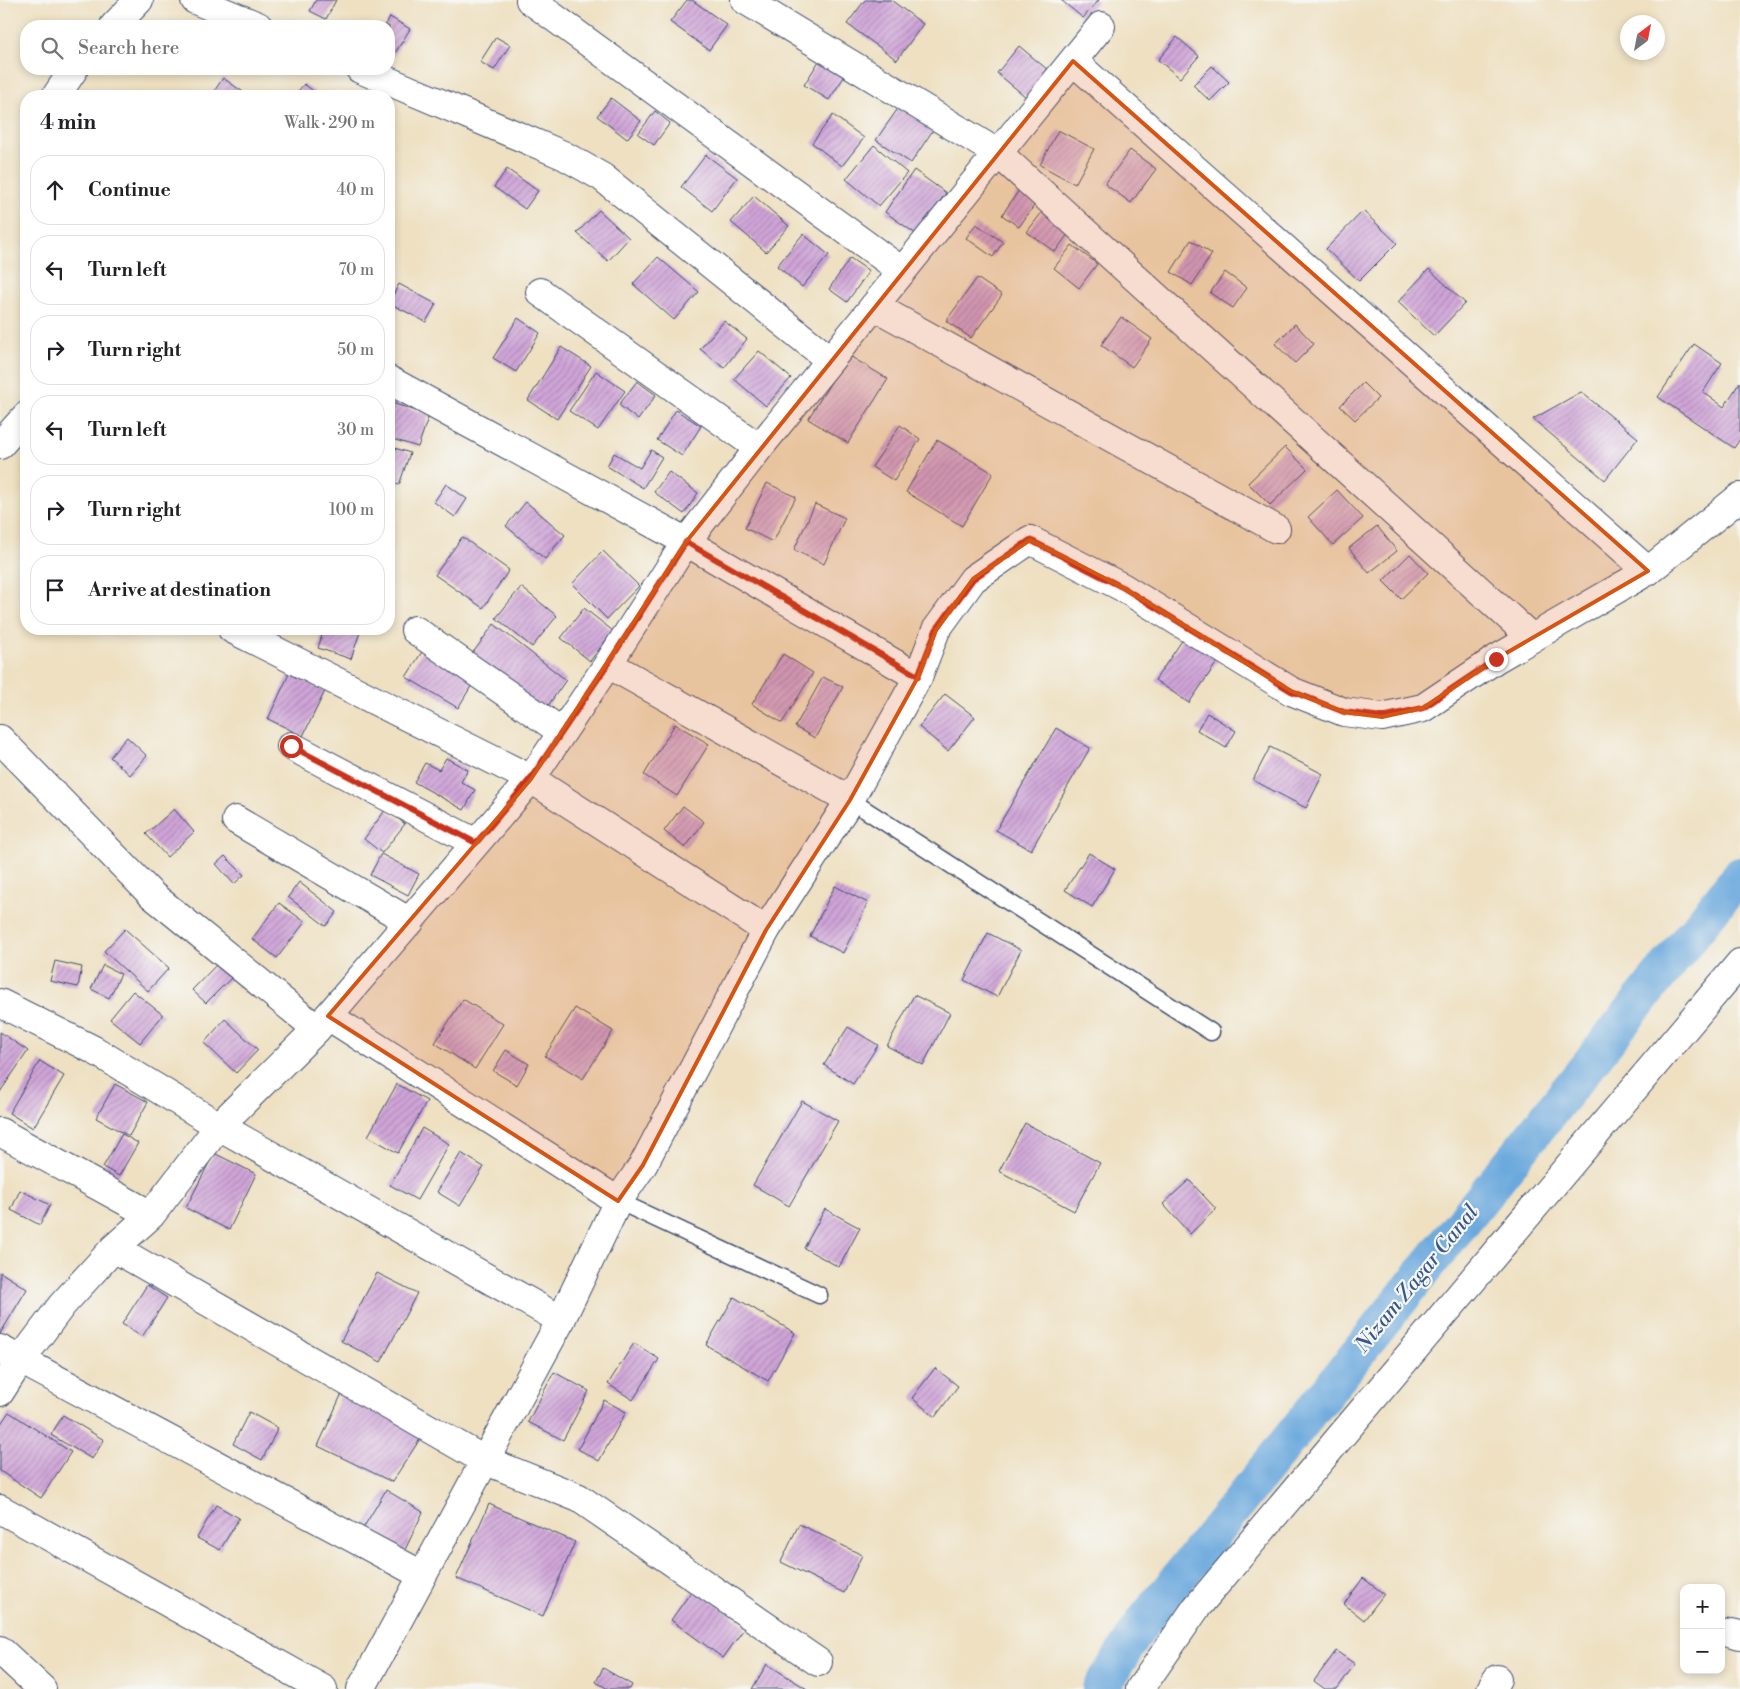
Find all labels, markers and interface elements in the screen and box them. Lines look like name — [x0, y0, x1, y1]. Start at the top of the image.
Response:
north arrow — [1620, 15, 1665, 60]
search box — [20, 20, 395, 75]
icon: search — [38, 34, 66, 62]
text: Search here — [78, 36, 179, 60]
text: 4 min — [40, 110, 96, 136]
text: Walk · 290 m — [284, 113, 375, 133]
icon: ahead — [41, 176, 69, 204]
text: Continue — [88, 178, 171, 202]
text: 40 m — [337, 180, 374, 200]
icon: left — [41, 256, 69, 284]
text: Turn left — [88, 258, 167, 282]
text: 70 m — [338, 260, 374, 280]
icon: right — [41, 336, 69, 364]
text: Turn right — [88, 338, 181, 362]
text: 50 m — [337, 340, 374, 360]
icon: left — [41, 416, 69, 444]
text: Turn left — [88, 418, 167, 442]
text: 30 m — [337, 420, 374, 440]
icon: right — [41, 496, 69, 524]
text: Turn right — [88, 498, 181, 522]
text: 100 m — [329, 500, 374, 520]
icon: arrive — [41, 576, 69, 604]
text: Arrive at destination — [88, 578, 271, 602]
route end — [1485, 648, 1508, 671]
route start — [280, 735, 303, 758]
water label: Nizam Zagar Canal — [1349, 1200, 1485, 1359]
map controls — [1680, 1584, 1725, 1674]
button: + — [1680, 1584, 1725, 1629]
button: − — [1680, 1629, 1725, 1674]

